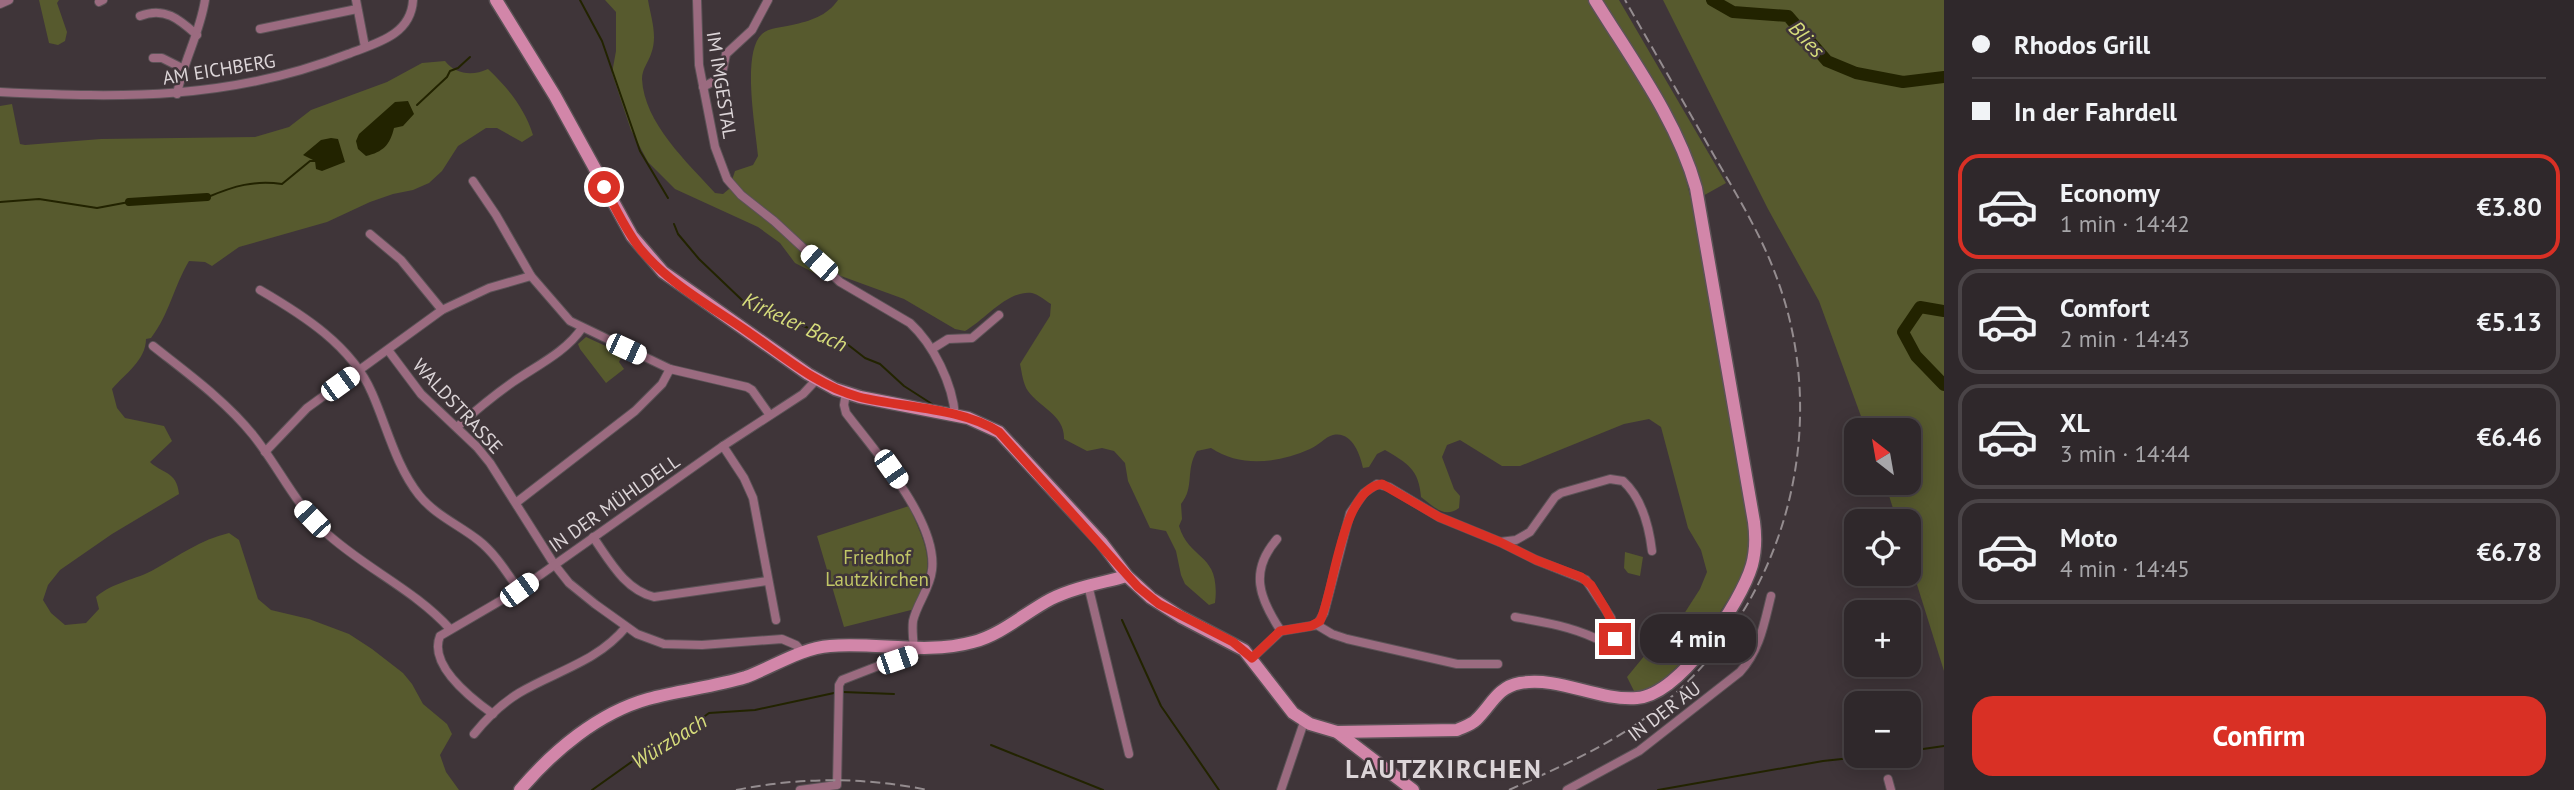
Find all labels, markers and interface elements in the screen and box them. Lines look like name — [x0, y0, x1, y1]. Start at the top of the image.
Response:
water label: Blies — [1783, 15, 1831, 64]
text: Rhodos Grill — [2014, 28, 2150, 61]
street label: IM IMGESTAL — [702, 30, 742, 141]
street label: AM EICHBERG — [161, 48, 277, 90]
text: In der Fahrdell — [2014, 95, 2177, 128]
route start — [588, 171, 620, 203]
icon: car — [1976, 175, 2039, 238]
text: Economy — [2060, 176, 2160, 209]
text: €3.80 — [2477, 190, 2542, 223]
text: 1 min · 14:42 — [2060, 209, 2190, 238]
car — [797, 241, 842, 285]
water label: Kirkeler Bach — [738, 286, 852, 358]
icon: car — [1976, 290, 2039, 353]
text: Comfort — [2060, 291, 2150, 324]
text: €5.13 — [2477, 305, 2542, 338]
text: 2 min · 14:43 — [2060, 324, 2190, 353]
car — [603, 331, 650, 367]
street label: WALDSTRASSE — [408, 353, 508, 459]
car — [317, 363, 364, 405]
icon: car — [1976, 405, 2039, 468]
text: XL — [2060, 406, 2090, 439]
north arrow — [1844, 418, 1922, 495]
map controls — [1844, 418, 1921, 768]
text: €6.46 — [2477, 420, 2542, 453]
text: 3 min · 14:44 — [2060, 439, 2190, 468]
car — [871, 446, 912, 492]
street label: IN DER MÜHLDELL — [544, 449, 684, 557]
car — [290, 497, 335, 541]
button: locate — [1844, 509, 1921, 586]
icon: car — [1976, 520, 2039, 583]
text: Moto — [2060, 521, 2118, 554]
text: €6.78 — [2477, 535, 2542, 568]
park label: Friedhof Lautzkirchen — [825, 545, 929, 591]
text: 4 min · 14:45 — [2060, 554, 2190, 583]
car — [496, 569, 543, 611]
button: + — [1844, 600, 1921, 677]
callout: 4 min — [1640, 614, 1755, 664]
route end — [1599, 623, 1631, 655]
text: 4 min — [1670, 624, 1726, 653]
car — [874, 643, 921, 677]
street label: IN DER AU — [1623, 676, 1705, 746]
button: − — [1844, 691, 1921, 768]
button: Confirm — [1972, 696, 2546, 776]
water label: Würzbach — [626, 707, 712, 775]
district label: LAUTZKIRCHEN — [1345, 752, 1543, 785]

